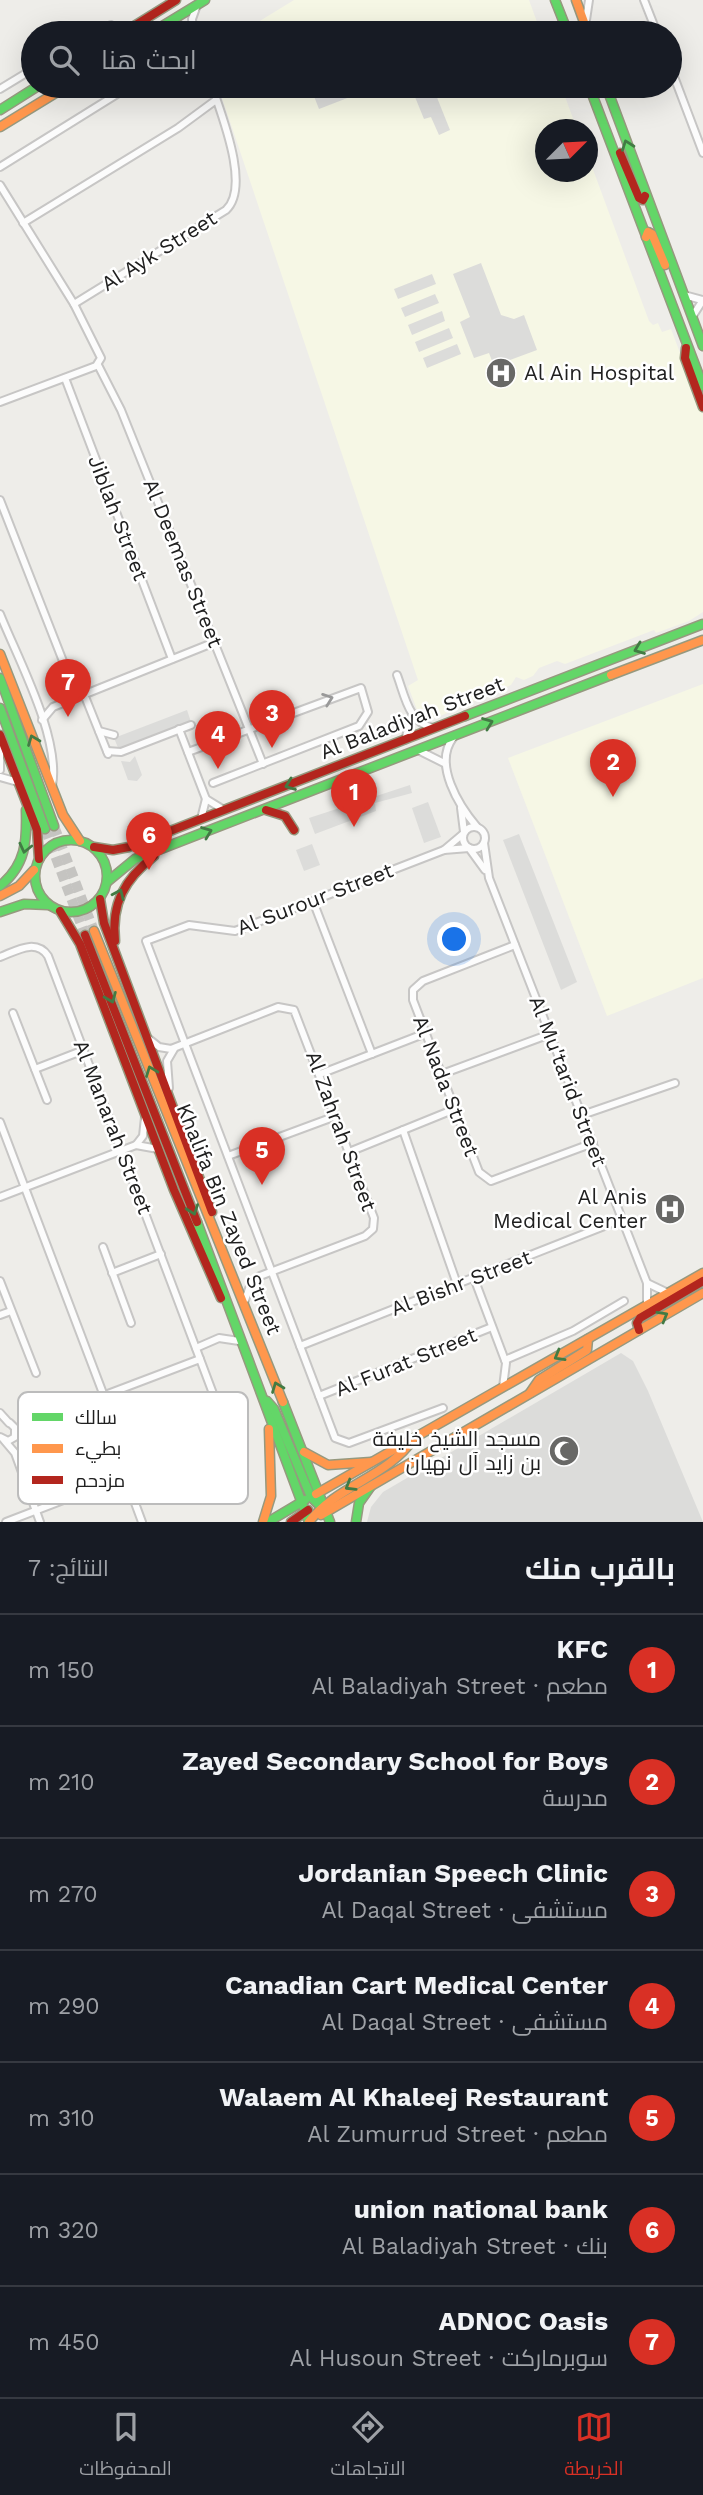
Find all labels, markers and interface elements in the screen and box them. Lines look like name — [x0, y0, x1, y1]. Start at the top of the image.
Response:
search box — [21, 21, 682, 98]
icon: search — [45, 41, 83, 79]
text: ابحث هنا — [101, 45, 197, 75]
north arrow — [535, 119, 598, 182]
one-way arrow — [621, 139, 635, 151]
street label: Al Ayk Street — [96, 205, 221, 296]
hospital icon: Al Ain Hospital — [484, 356, 518, 390]
place label: Al Ain Hospital — [524, 360, 675, 385]
street label: Jiblah Street — [83, 452, 154, 584]
street label: Al Deemas Street — [138, 475, 229, 651]
one-way arrow — [634, 641, 646, 655]
pin: 7 — [45, 659, 91, 717]
street label: Al Baladiyah Street — [316, 671, 508, 764]
pin: 3 — [249, 690, 295, 748]
one-way arrow — [321, 693, 333, 707]
pin: 4 — [195, 711, 241, 769]
one-way arrow — [481, 718, 493, 732]
one-way arrow — [28, 735, 42, 747]
pin: 2 — [590, 739, 636, 797]
pin: 1 — [331, 769, 377, 827]
one-way arrow — [285, 776, 297, 790]
pin: 6 — [126, 812, 172, 870]
one-way arrow — [201, 826, 213, 840]
one-way arrow — [19, 842, 34, 854]
street label: Al Surour Street — [233, 857, 397, 940]
one-way arrow — [111, 889, 125, 901]
your location — [437, 922, 471, 956]
one-way arrow — [102, 992, 116, 1004]
street label: Al Mu'tarid Street — [524, 992, 613, 1170]
street label: Al Nada Street — [408, 1012, 485, 1160]
street label: Al Manarah Street — [69, 1036, 158, 1218]
street label: Al Zahrah Street — [301, 1047, 382, 1214]
one-way arrow — [145, 1065, 159, 1077]
street label: Khalifa Bin Zayed Street — [172, 1099, 287, 1338]
pin: 5 — [239, 1127, 285, 1185]
place label: Al Anis Medical Center — [493, 1184, 647, 1233]
hospital icon: Al Anis Medical Center — [653, 1192, 687, 1226]
one-way arrow — [185, 1204, 199, 1216]
street label: Al Bishr Street — [387, 1244, 535, 1321]
one-way arrow — [655, 1311, 668, 1324]
street label: Al Furat Street — [331, 1322, 480, 1401]
one-way arrow — [553, 1348, 566, 1361]
one-way arrow — [272, 1381, 286, 1393]
legend — [18, 1392, 248, 1504]
text: سالك — [75, 1406, 117, 1429]
place label: مسجد الشيخ خليفة بن زايد آل نهيان — [373, 1426, 541, 1476]
mosque icon: مسجد الشيخ خليفة بن زايد آل نهيان — [547, 1434, 581, 1468]
text: بطيء — [75, 1437, 121, 1463]
text: مزدحم — [75, 1469, 125, 1494]
one-way arrow — [344, 1477, 357, 1490]
text: بالقرب منك — [525, 1551, 675, 1586]
text: النتائج: 7 — [28, 1555, 109, 1582]
text: KFC — [556, 1634, 608, 1664]
text: 150 m — [28, 1657, 94, 1684]
text: 1 — [647, 1657, 657, 1684]
text: مطعم · Al Baladiyah Street — [312, 1673, 608, 1700]
text: Zayed Secondary School for Boys — [182, 1746, 608, 1776]
text: 210 m — [28, 1769, 94, 1796]
text: 2 — [645, 1769, 659, 1796]
text: مدرسة — [543, 1785, 608, 1812]
text: Jordanian Speech Clinic — [298, 1858, 608, 1888]
text: 270 m — [28, 1881, 97, 1908]
text: 3 — [645, 1881, 659, 1908]
text: مستشفى · Al Daqal Street — [321, 1897, 608, 1924]
text: Canadian Cart Medical Center — [225, 1970, 608, 2000]
text: 290 m — [28, 1993, 100, 2020]
text: 4 — [645, 1993, 659, 2020]
text: مستشفى · Al Daqal Street — [321, 2009, 608, 2036]
text: Walaem Al Khaleej Restaurant — [219, 2082, 608, 2112]
text: 310 m — [28, 2105, 94, 2132]
text: 5 — [645, 2105, 659, 2132]
text: مطعم · Al Zumurrud Street — [307, 2121, 608, 2148]
text: union national bank — [354, 2194, 608, 2224]
text: 320 m — [28, 2217, 99, 2244]
text: 6 — [645, 2217, 659, 2244]
text: بنك · Al Baladiyah Street — [342, 2233, 608, 2260]
text: ADNOC Oasis — [439, 2306, 608, 2336]
text: 450 m — [28, 2329, 100, 2356]
text: 7 — [645, 2329, 659, 2356]
text: سوبرماركت · Al Husoun Street — [289, 2345, 608, 2372]
tab: المحفوظات — [79, 2408, 172, 2486]
tab: الاتجاهات — [330, 2408, 406, 2486]
tab: الخريطة — [564, 2408, 624, 2486]

